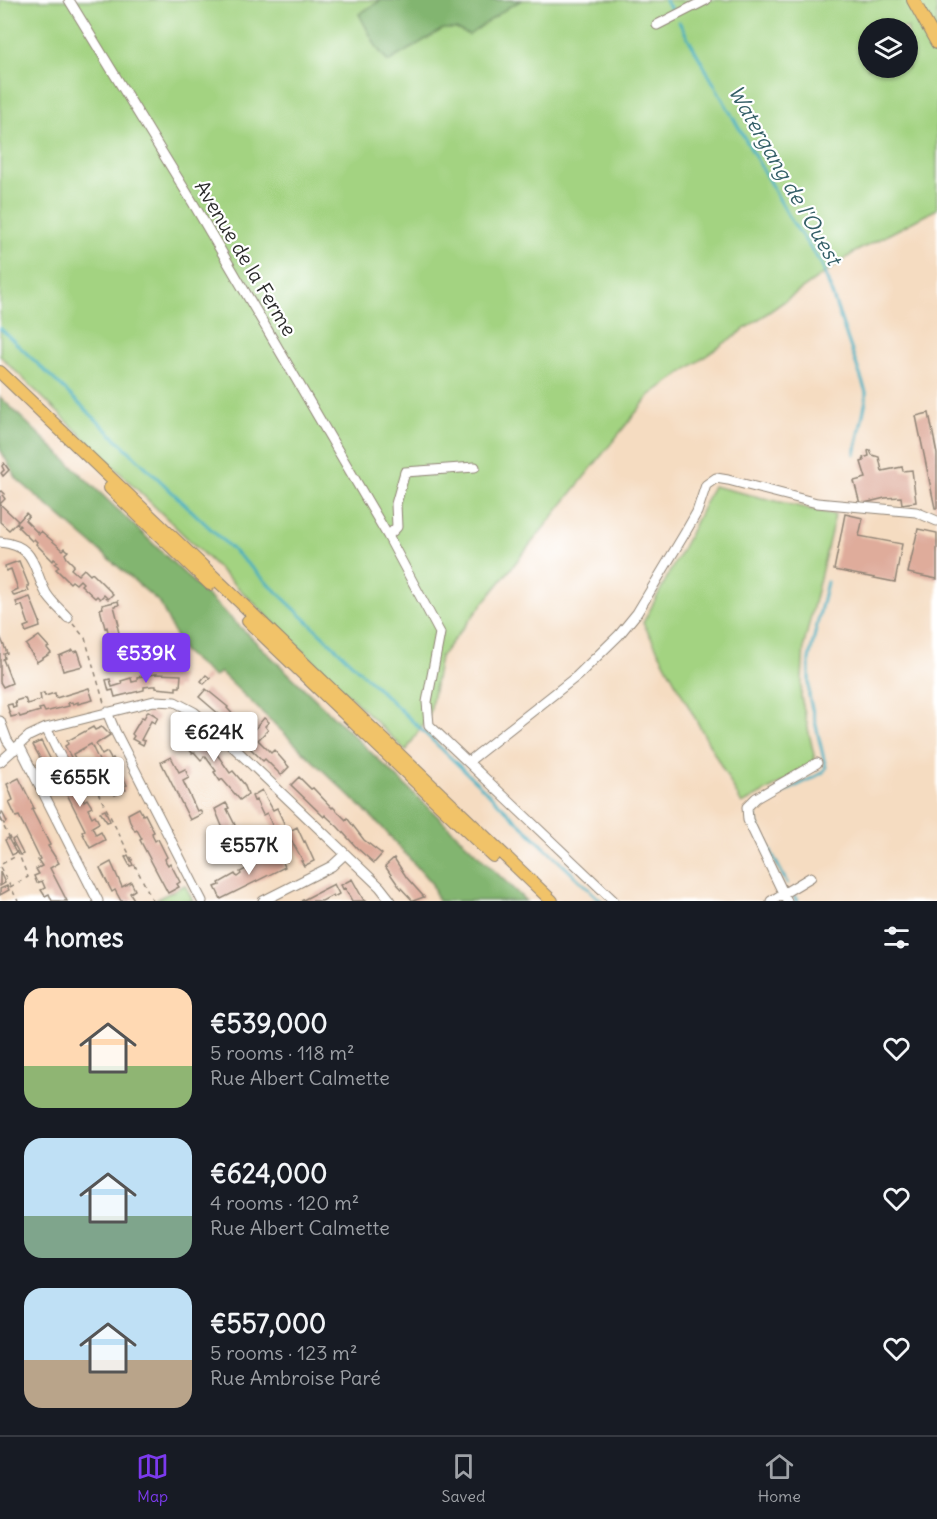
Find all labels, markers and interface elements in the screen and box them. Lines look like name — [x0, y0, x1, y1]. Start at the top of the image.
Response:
map controls — [858, 18, 918, 78]
button: layers — [858, 18, 918, 78]
water label: Watergang de l'Ouest — [723, 80, 849, 272]
street label: Avenue de la Ferme — [190, 176, 302, 340]
pin: €539K — [104, 633, 188, 684]
text: €539K — [116, 640, 176, 665]
pin: €624K — [172, 712, 256, 763]
text: €624K — [185, 719, 243, 744]
pin: €655K — [38, 757, 122, 808]
text: €655K — [50, 764, 110, 789]
pin: €557K — [207, 825, 291, 876]
text: €557K — [220, 832, 278, 857]
text: 4 homes — [24, 921, 123, 954]
icon: filters — [880, 921, 913, 954]
text: €539,000 — [210, 1007, 328, 1040]
icon: home — [72, 1012, 144, 1084]
icon: heart — [880, 1032, 913, 1065]
text: 5 rooms · 118 m² — [210, 1040, 355, 1065]
text: Rue Albert Calmette — [210, 1065, 390, 1090]
text: €624,000 — [210, 1157, 327, 1190]
icon: home — [72, 1162, 144, 1234]
icon: heart — [880, 1182, 913, 1215]
text: 4 rooms · 120 m² — [210, 1190, 359, 1215]
text: Rue Albert Calmette — [210, 1215, 390, 1240]
text: €557,000 — [210, 1307, 326, 1340]
icon: home — [72, 1312, 144, 1384]
icon: heart — [880, 1332, 913, 1365]
text: 5 rooms · 123 m² — [210, 1340, 357, 1365]
text: Rue Ambroise Paré — [210, 1365, 381, 1390]
tab: Map — [136, 1450, 169, 1506]
tab: Saved — [442, 1450, 485, 1506]
tab: Home — [758, 1450, 801, 1506]

